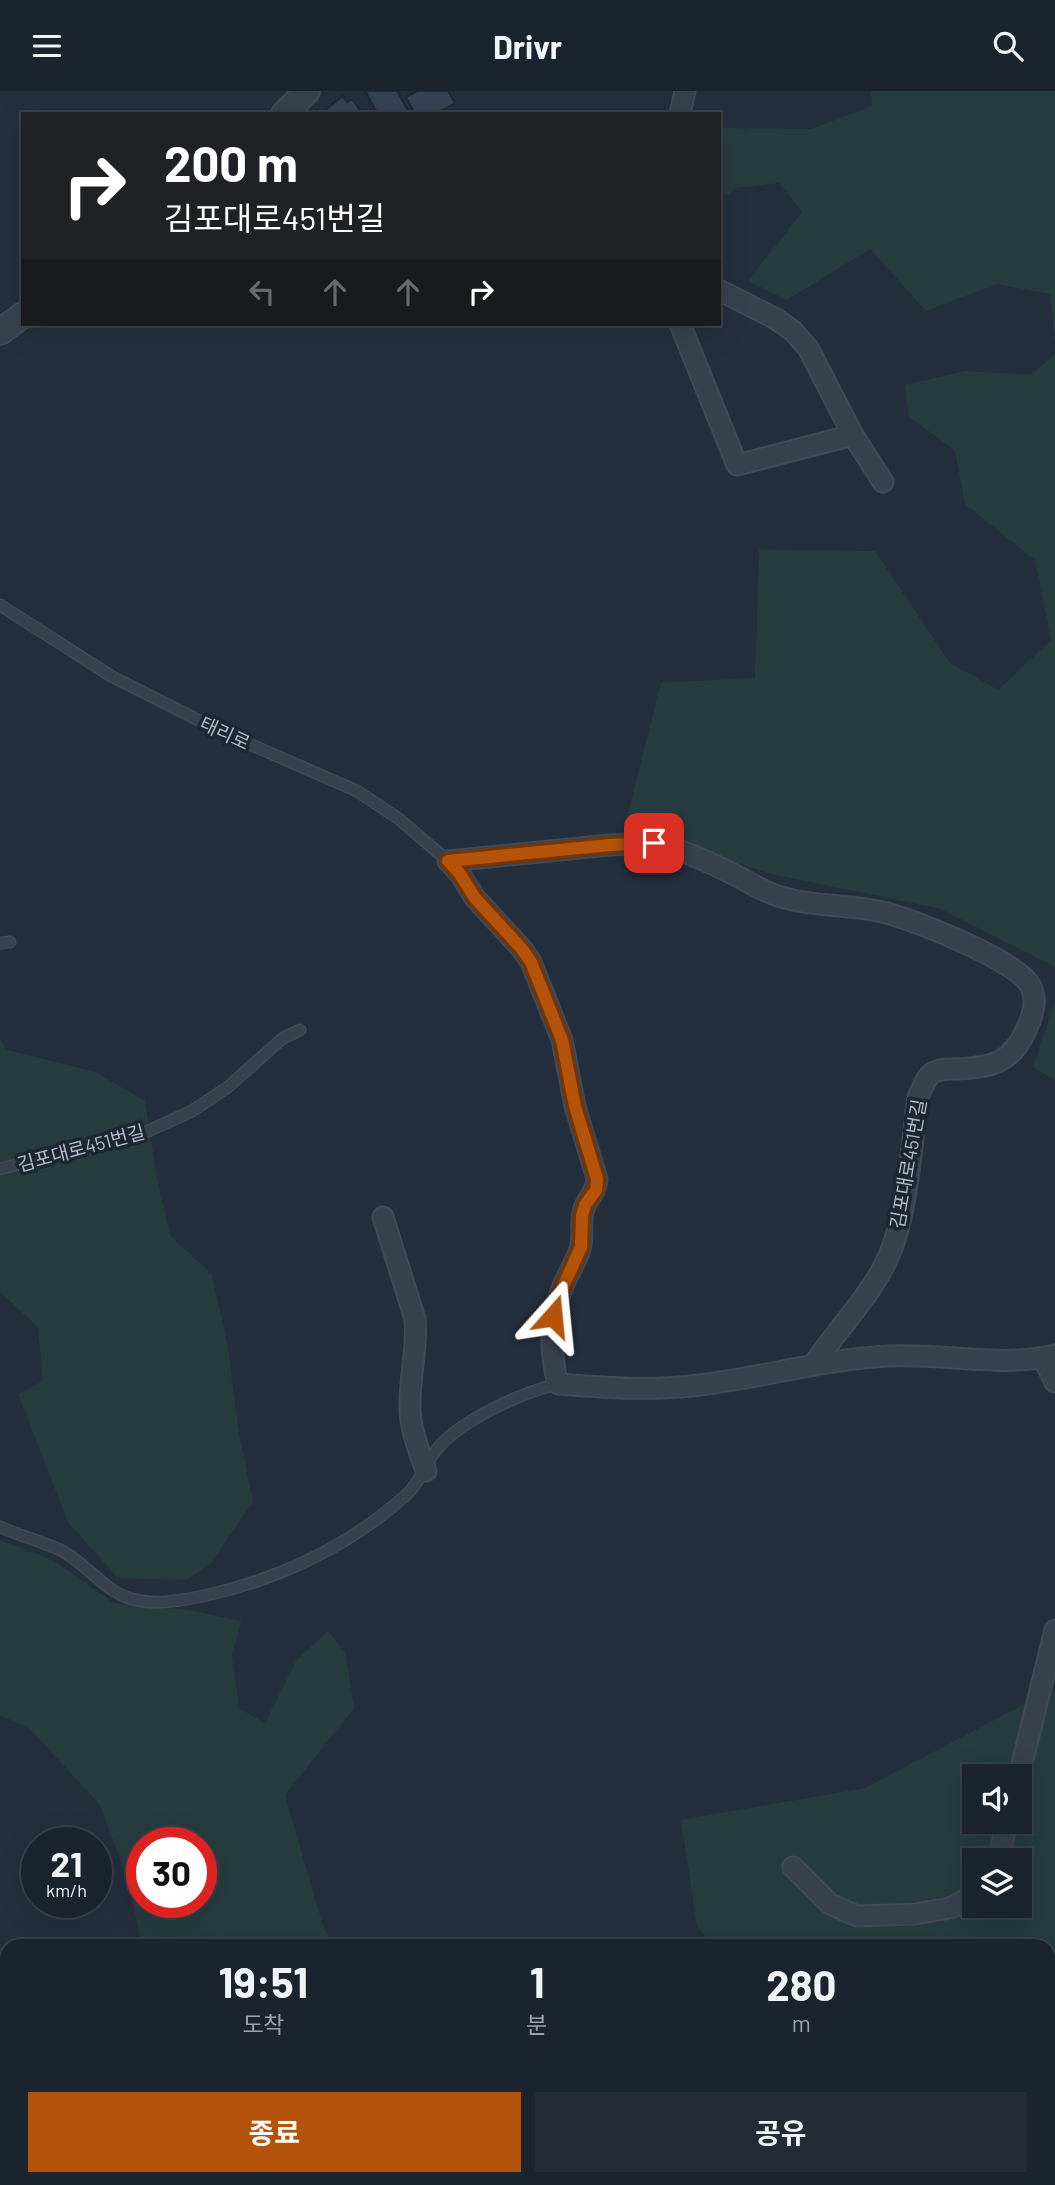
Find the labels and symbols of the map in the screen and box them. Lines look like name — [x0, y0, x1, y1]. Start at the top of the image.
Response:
street label: 태리로 — [197, 711, 254, 754]
pin — [624, 813, 684, 873]
street label: 김포대로451번길 — [885, 1097, 930, 1231]
street label: 김포대로451번길 — [15, 1119, 147, 1176]
position arrow — [516, 1279, 590, 1353]
speed limit sign: 30 — [126, 1827, 217, 1918]

